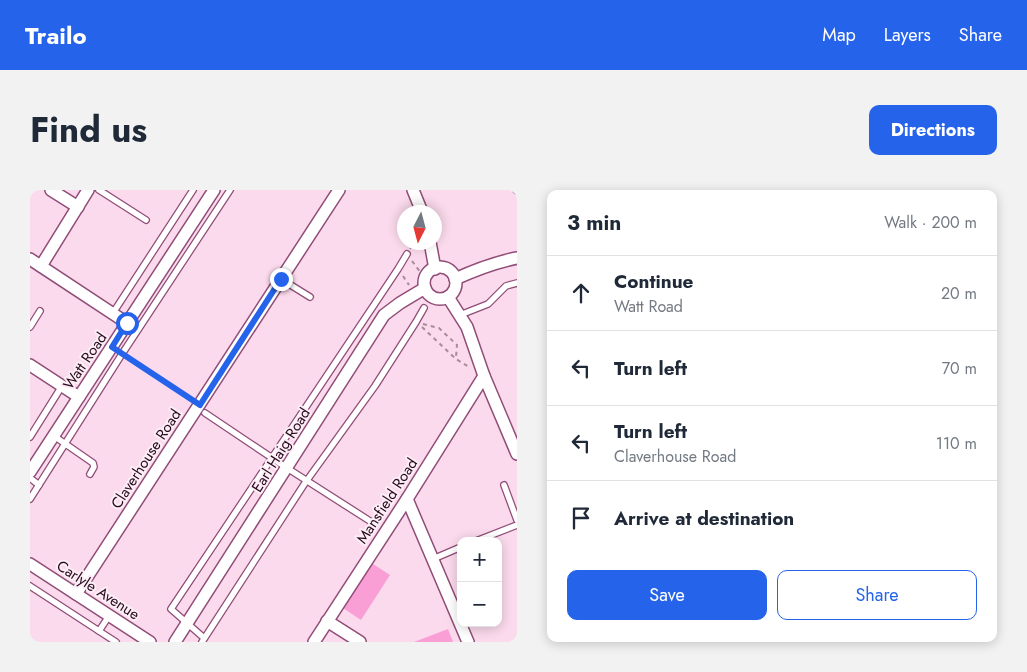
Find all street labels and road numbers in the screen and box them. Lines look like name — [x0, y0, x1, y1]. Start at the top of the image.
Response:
street label: Watt Road — [58, 328, 112, 394]
street label: Earl Haig Road — [246, 404, 316, 496]
street label: Claverhouse Road — [106, 405, 186, 513]
street label: Mansfield Road — [351, 454, 423, 548]
street label: Carlyle Avenue — [52, 555, 144, 625]

